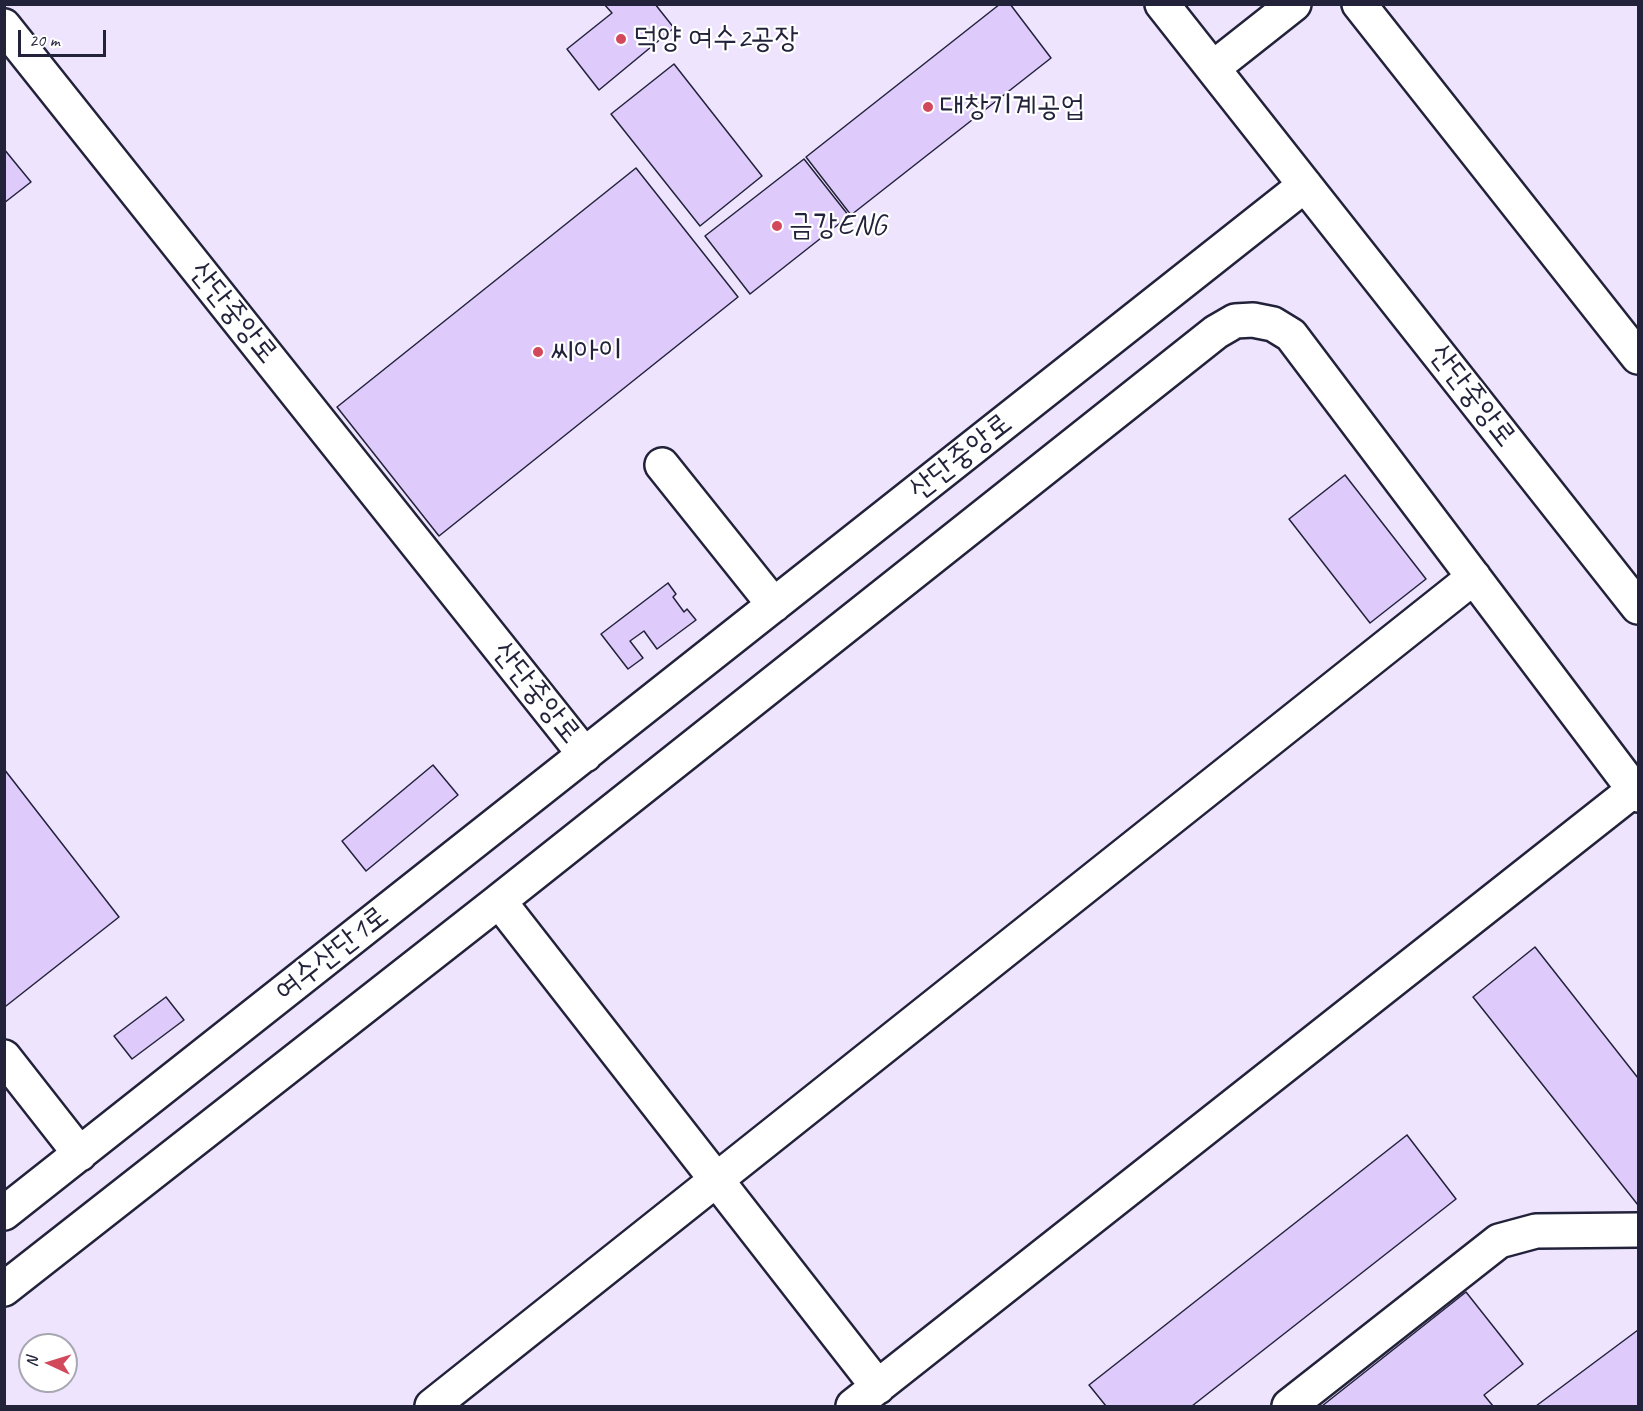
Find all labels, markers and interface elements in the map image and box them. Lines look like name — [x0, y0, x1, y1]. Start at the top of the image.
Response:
scale bar — [21, 18, 110, 56]
place label: 덕양 여수2공장 — [633, 21, 799, 57]
text: 20 m — [29, 29, 60, 51]
marker: 덕양 여수2공장 — [614, 32, 628, 46]
place label: 대창기계공업 — [940, 89, 1085, 125]
marker: 대창기계공업 — [921, 100, 935, 114]
place label: 금강ENG — [789, 208, 886, 244]
marker: 금강ENG — [770, 219, 784, 233]
street label: 산단중앙로 — [181, 255, 285, 371]
place label: 씨아이 — [550, 334, 622, 370]
street label: 산단중앙로 — [1421, 337, 1523, 455]
marker: 씨아이 — [531, 345, 545, 359]
street label: 산단중앙로 — [902, 406, 1020, 508]
street label: 산단중앙로 — [484, 635, 588, 751]
street label: 여수산단1로 — [268, 899, 396, 1009]
north arrow — [18, 1333, 78, 1393]
text: N — [22, 1356, 42, 1368]

